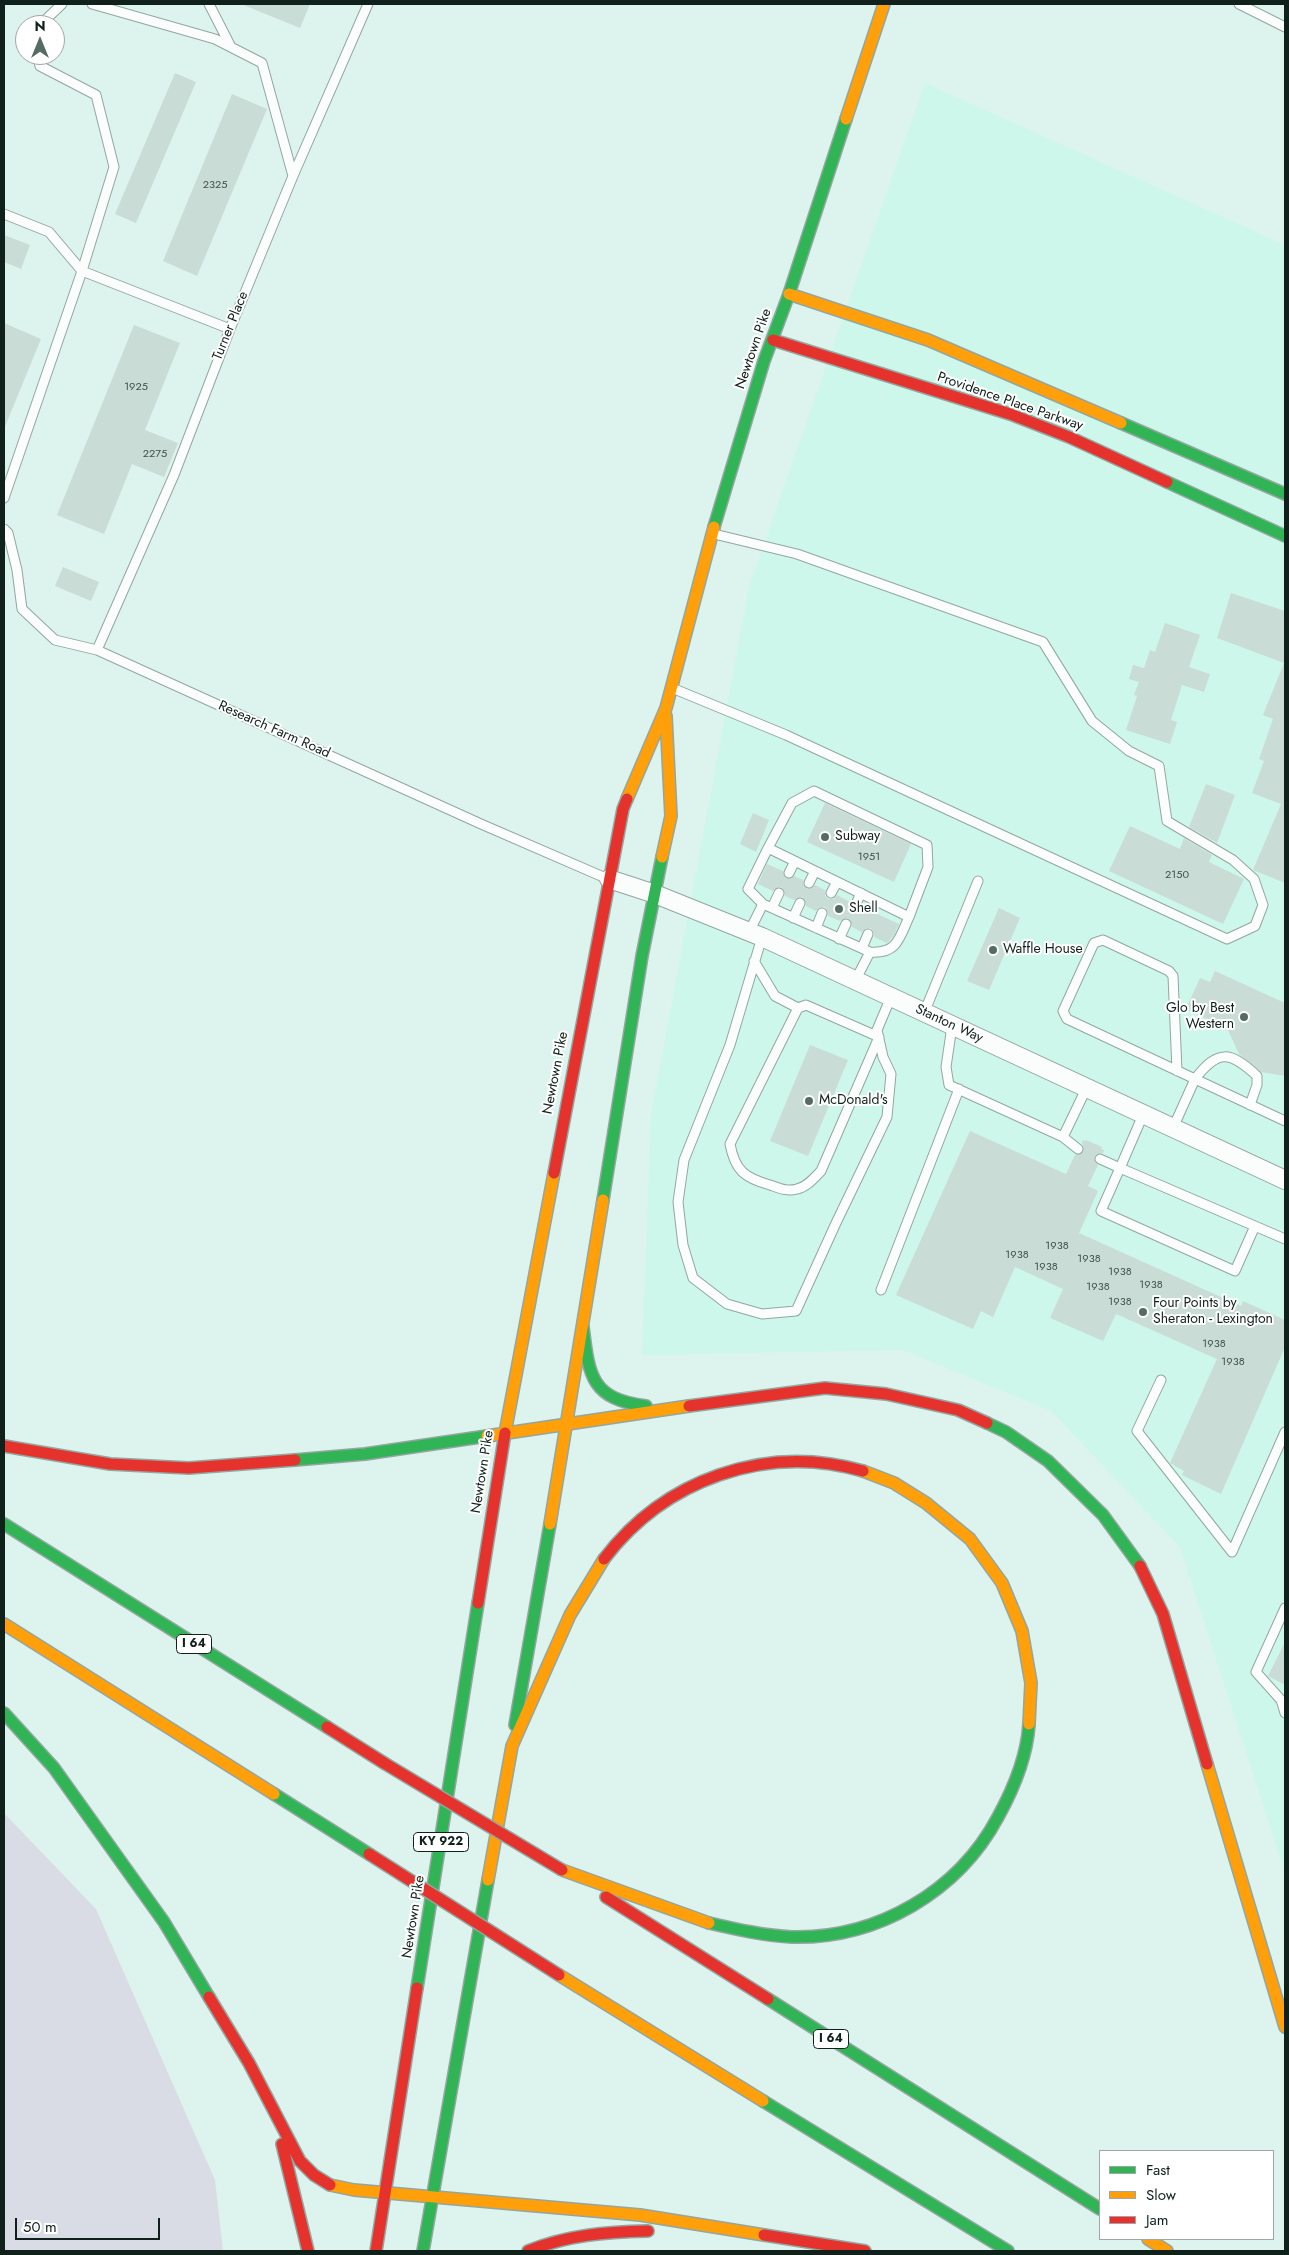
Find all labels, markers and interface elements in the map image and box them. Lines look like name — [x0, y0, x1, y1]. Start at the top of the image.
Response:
north arrow — [15, 15, 65, 65]
text: N — [34, 16, 46, 36]
house number: 2325 — [203, 178, 227, 192]
street label: Turner Place — [210, 289, 252, 363]
street label: Newtown Pike — [732, 307, 776, 391]
street label: Providence Place Parkway — [935, 369, 1085, 435]
house number: 1925 — [124, 380, 148, 394]
house number: 2275 — [143, 447, 167, 461]
street label: Research Farm Road — [215, 698, 333, 762]
place label: Subway — [835, 829, 880, 845]
marker: Subway — [819, 831, 831, 843]
house number: 1951 — [858, 850, 880, 864]
house number: 2150 — [1165, 868, 1189, 882]
place label: Shell — [849, 901, 878, 917]
marker: Shell — [833, 903, 845, 915]
place label: Waffle House — [1003, 942, 1083, 958]
marker: Waffle House — [987, 944, 999, 956]
street label: Stanton Way — [912, 1001, 986, 1047]
place label: Glo by Best Western — [1166, 1001, 1234, 1034]
marker: Glo by Best Western — [1238, 1011, 1250, 1023]
street label: Newtown Pike — [540, 1030, 572, 1116]
place label: McDonald's — [819, 1093, 888, 1109]
marker: McDonald's — [803, 1095, 815, 1107]
house number: 1938 — [1045, 1239, 1069, 1253]
house number: 1938 — [1005, 1248, 1029, 1262]
house number: 1938 — [1077, 1252, 1101, 1266]
house number: 1938 — [1034, 1260, 1058, 1274]
house number: 1938 — [1108, 1265, 1132, 1279]
house number: 1938 — [1139, 1278, 1163, 1292]
house number: 1938 — [1086, 1280, 1110, 1294]
house number: 1938 — [1108, 1295, 1132, 1309]
place label: Four Points by Sheraton - Lexington — [1153, 1296, 1273, 1328]
marker: Four Points by Sheraton - Lexington — [1137, 1306, 1149, 1318]
house number: 1938 — [1202, 1337, 1226, 1351]
house number: 1938 — [1221, 1355, 1245, 1369]
street label: Newtown Pike — [468, 1429, 498, 1515]
road number: I 64 — [176, 1635, 212, 1654]
road number: KY 922 — [414, 1832, 468, 1851]
street label: Newtown Pike — [399, 1874, 429, 1960]
road number: I 64 — [814, 2030, 848, 2048]
legend — [1099, 2150, 1274, 2240]
text: Fast — [1146, 2159, 1170, 2181]
text: Slow — [1146, 2184, 1176, 2206]
scale bar — [18, 2208, 162, 2240]
text: Jam — [1146, 2209, 1169, 2231]
text: 50 m — [23, 2216, 57, 2238]

